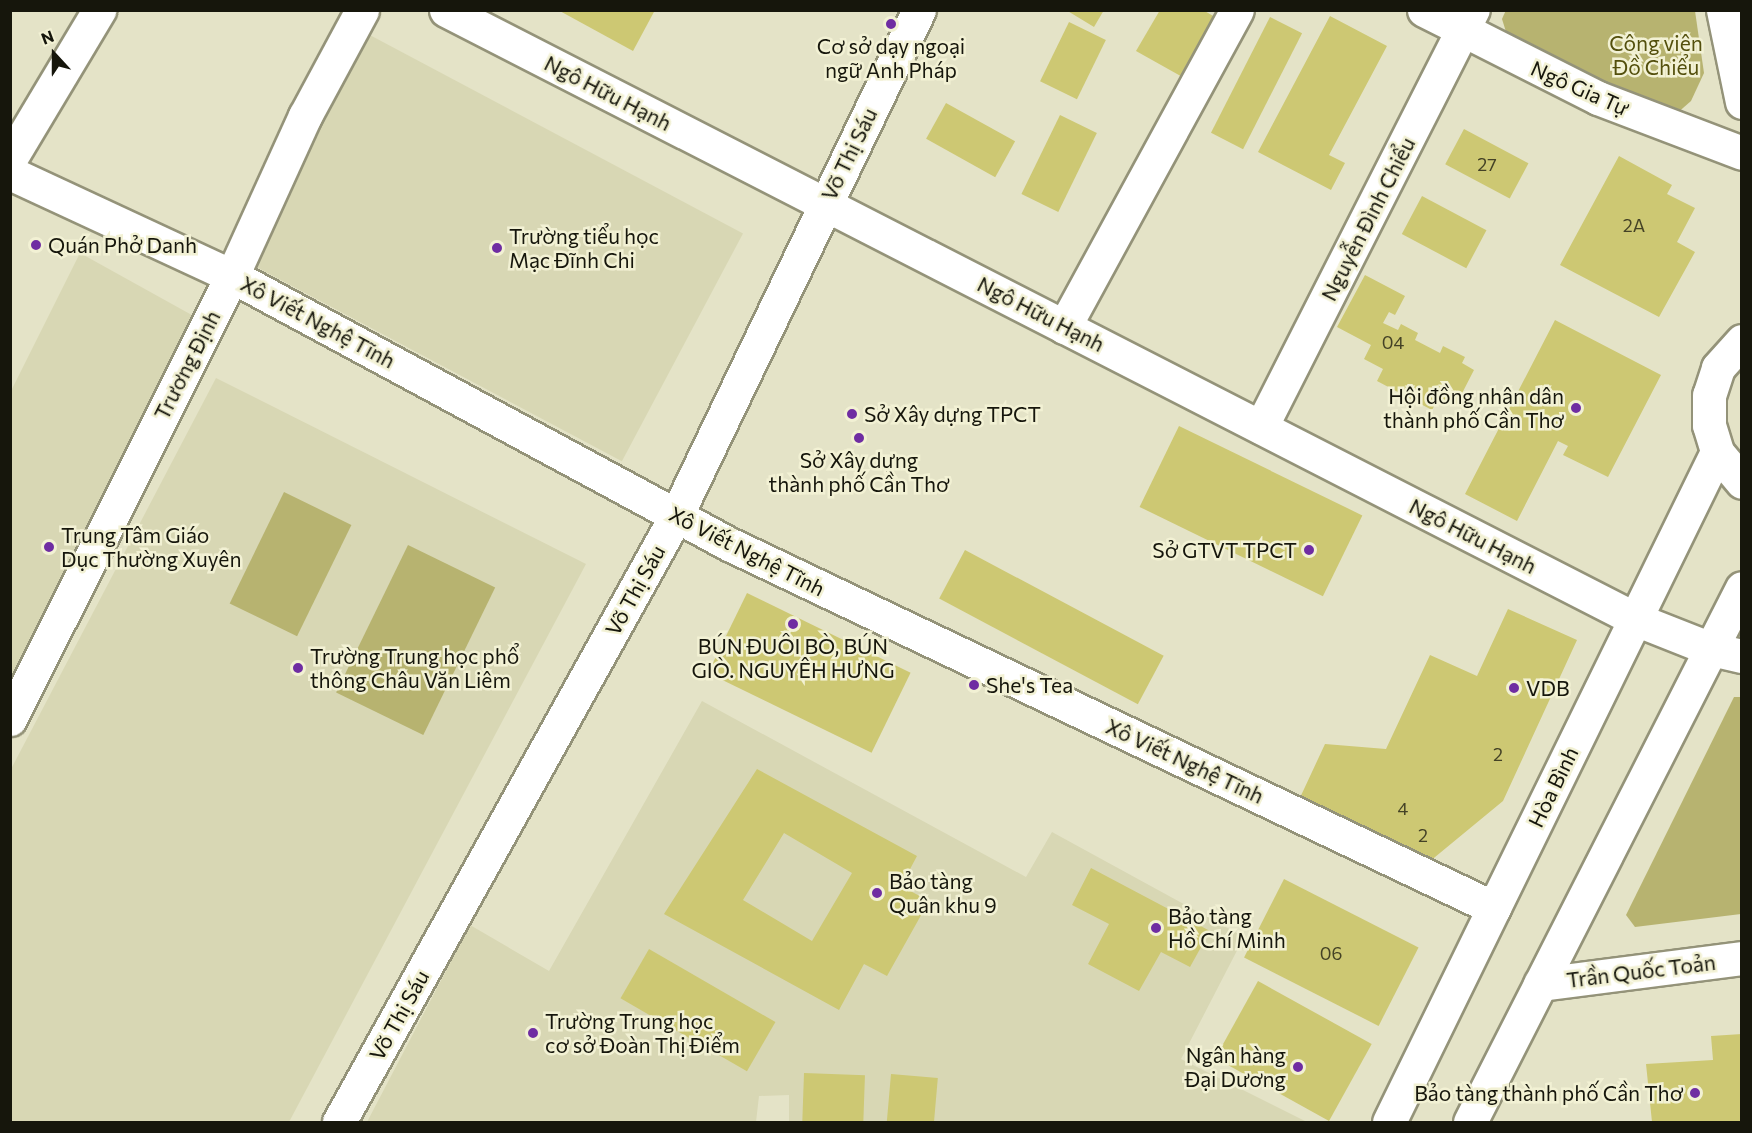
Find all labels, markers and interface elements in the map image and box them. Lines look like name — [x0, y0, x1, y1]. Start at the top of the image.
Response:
marker: Cơ sở dạy ngoại ngữ Anh Pháp — [884, 17, 898, 31]
north arrow — [24, 24, 84, 84]
text: N — [38, 26, 56, 48]
park label: Công viên Đồ Chiểu — [1609, 30, 1703, 80]
place label: Cơ sở dạy ngoại ngữ Anh Pháp — [817, 33, 965, 83]
street label: Ngô Hữu Hạnh — [540, 50, 676, 136]
street label: Ngô Gia Tự — [1527, 55, 1633, 121]
street label: Võ Thị Sáu — [816, 104, 882, 204]
street label: Nguyễn Đình Chiểu — [1316, 133, 1420, 305]
house number: 27 — [1477, 153, 1497, 175]
house number: 2A — [1623, 214, 1645, 236]
place label: Trường tiểu học Mạc Đĩnh Chi — [509, 223, 659, 273]
place label: Quán Phở Danh — [48, 232, 197, 258]
marker: Quán Phở Danh — [29, 238, 43, 252]
marker: Trường tiểu học Mạc Đĩnh Chi — [490, 241, 504, 255]
street label: Xô Viết Nghệ Tĩnh — [237, 271, 399, 373]
street label: Ngô Hữu Hạnh — [973, 271, 1109, 357]
street label: Trương Định — [149, 306, 225, 424]
house number: 04 — [1382, 331, 1404, 353]
place label: Hội đồng nhân dân thành phố Cần Thơ — [1383, 383, 1564, 433]
place label: Sở Xây dựng TPCT — [864, 401, 1041, 427]
marker: Hội đồng nhân dân thành phố Cần Thơ — [1569, 401, 1583, 415]
marker: Sở Xây dựng TPCT — [845, 407, 859, 421]
marker: Sở Xây dựng thành phố Cần Thơ — [852, 431, 866, 445]
place label: Sở Xây dựng thành phố Cần Thơ — [769, 447, 949, 497]
street label: Ngô Hữu Hạnh — [1405, 493, 1541, 579]
street label: Xô Viết Nghệ Tĩnh — [665, 501, 829, 601]
place label: Trung Tâm Giáo Dục Thường Xuyên — [61, 522, 241, 572]
place label: Sở GTVT TPCT — [1152, 537, 1297, 563]
marker: Trung Tâm Giáo Dục Thường Xuyên — [42, 540, 56, 554]
street label: Võ Thị Sáu — [600, 540, 670, 640]
marker: Sở GTVT TPCT — [1302, 543, 1316, 557]
marker: BÚN ĐUÔI BÒ, BÚN GIÒ. NGUYÊH HƯNG — [786, 617, 800, 631]
place label: BÚN ĐUÔI BÒ, BÚN GIÒ. NGUYÊH HƯNG — [691, 633, 895, 683]
place label: Trường Trung học phổ thông Châu Văn Liêm — [310, 643, 519, 693]
marker: Trường Trung học phổ thông Châu Văn Liêm — [291, 661, 305, 675]
place label: She's Tea — [986, 672, 1073, 698]
place label: VDB — [1526, 675, 1569, 701]
marker: She's Tea — [967, 678, 981, 692]
marker: VDB — [1507, 681, 1521, 695]
street label: Xô Viết Nghệ Tĩnh — [1102, 713, 1268, 809]
house number: 2 — [1493, 743, 1503, 765]
street label: Hòa Bình — [1523, 743, 1583, 831]
house number: 4 — [1398, 797, 1408, 819]
house number: 2 — [1418, 824, 1428, 846]
place label: Bảo tàng Quân khu 9 — [889, 868, 997, 918]
marker: Bảo tàng Quân khu 9 — [870, 886, 884, 900]
place label: Bảo tàng Hồ Chí Minh — [1168, 903, 1286, 953]
marker: Bảo tàng Hồ Chí Minh — [1149, 921, 1163, 935]
house number: 06 — [1320, 942, 1342, 964]
street label: Trần Quốc Toản — [1565, 949, 1717, 993]
street label: Võ Thị Sáu — [364, 965, 434, 1065]
place label: Trường Trung học cơ sở Đoàn Thị Điểm — [545, 1008, 740, 1058]
marker: Trường Trung học cơ sở Đoàn Thị Điểm — [526, 1026, 540, 1040]
place label: Ngân hàng Đại Dương — [1185, 1042, 1286, 1092]
marker: Ngân hàng Đại Dương — [1291, 1060, 1305, 1074]
place label: Bảo tàng thành phố Cần Thơ — [1414, 1080, 1683, 1106]
marker: Bảo tàng thành phố Cần Thơ — [1688, 1086, 1702, 1100]

